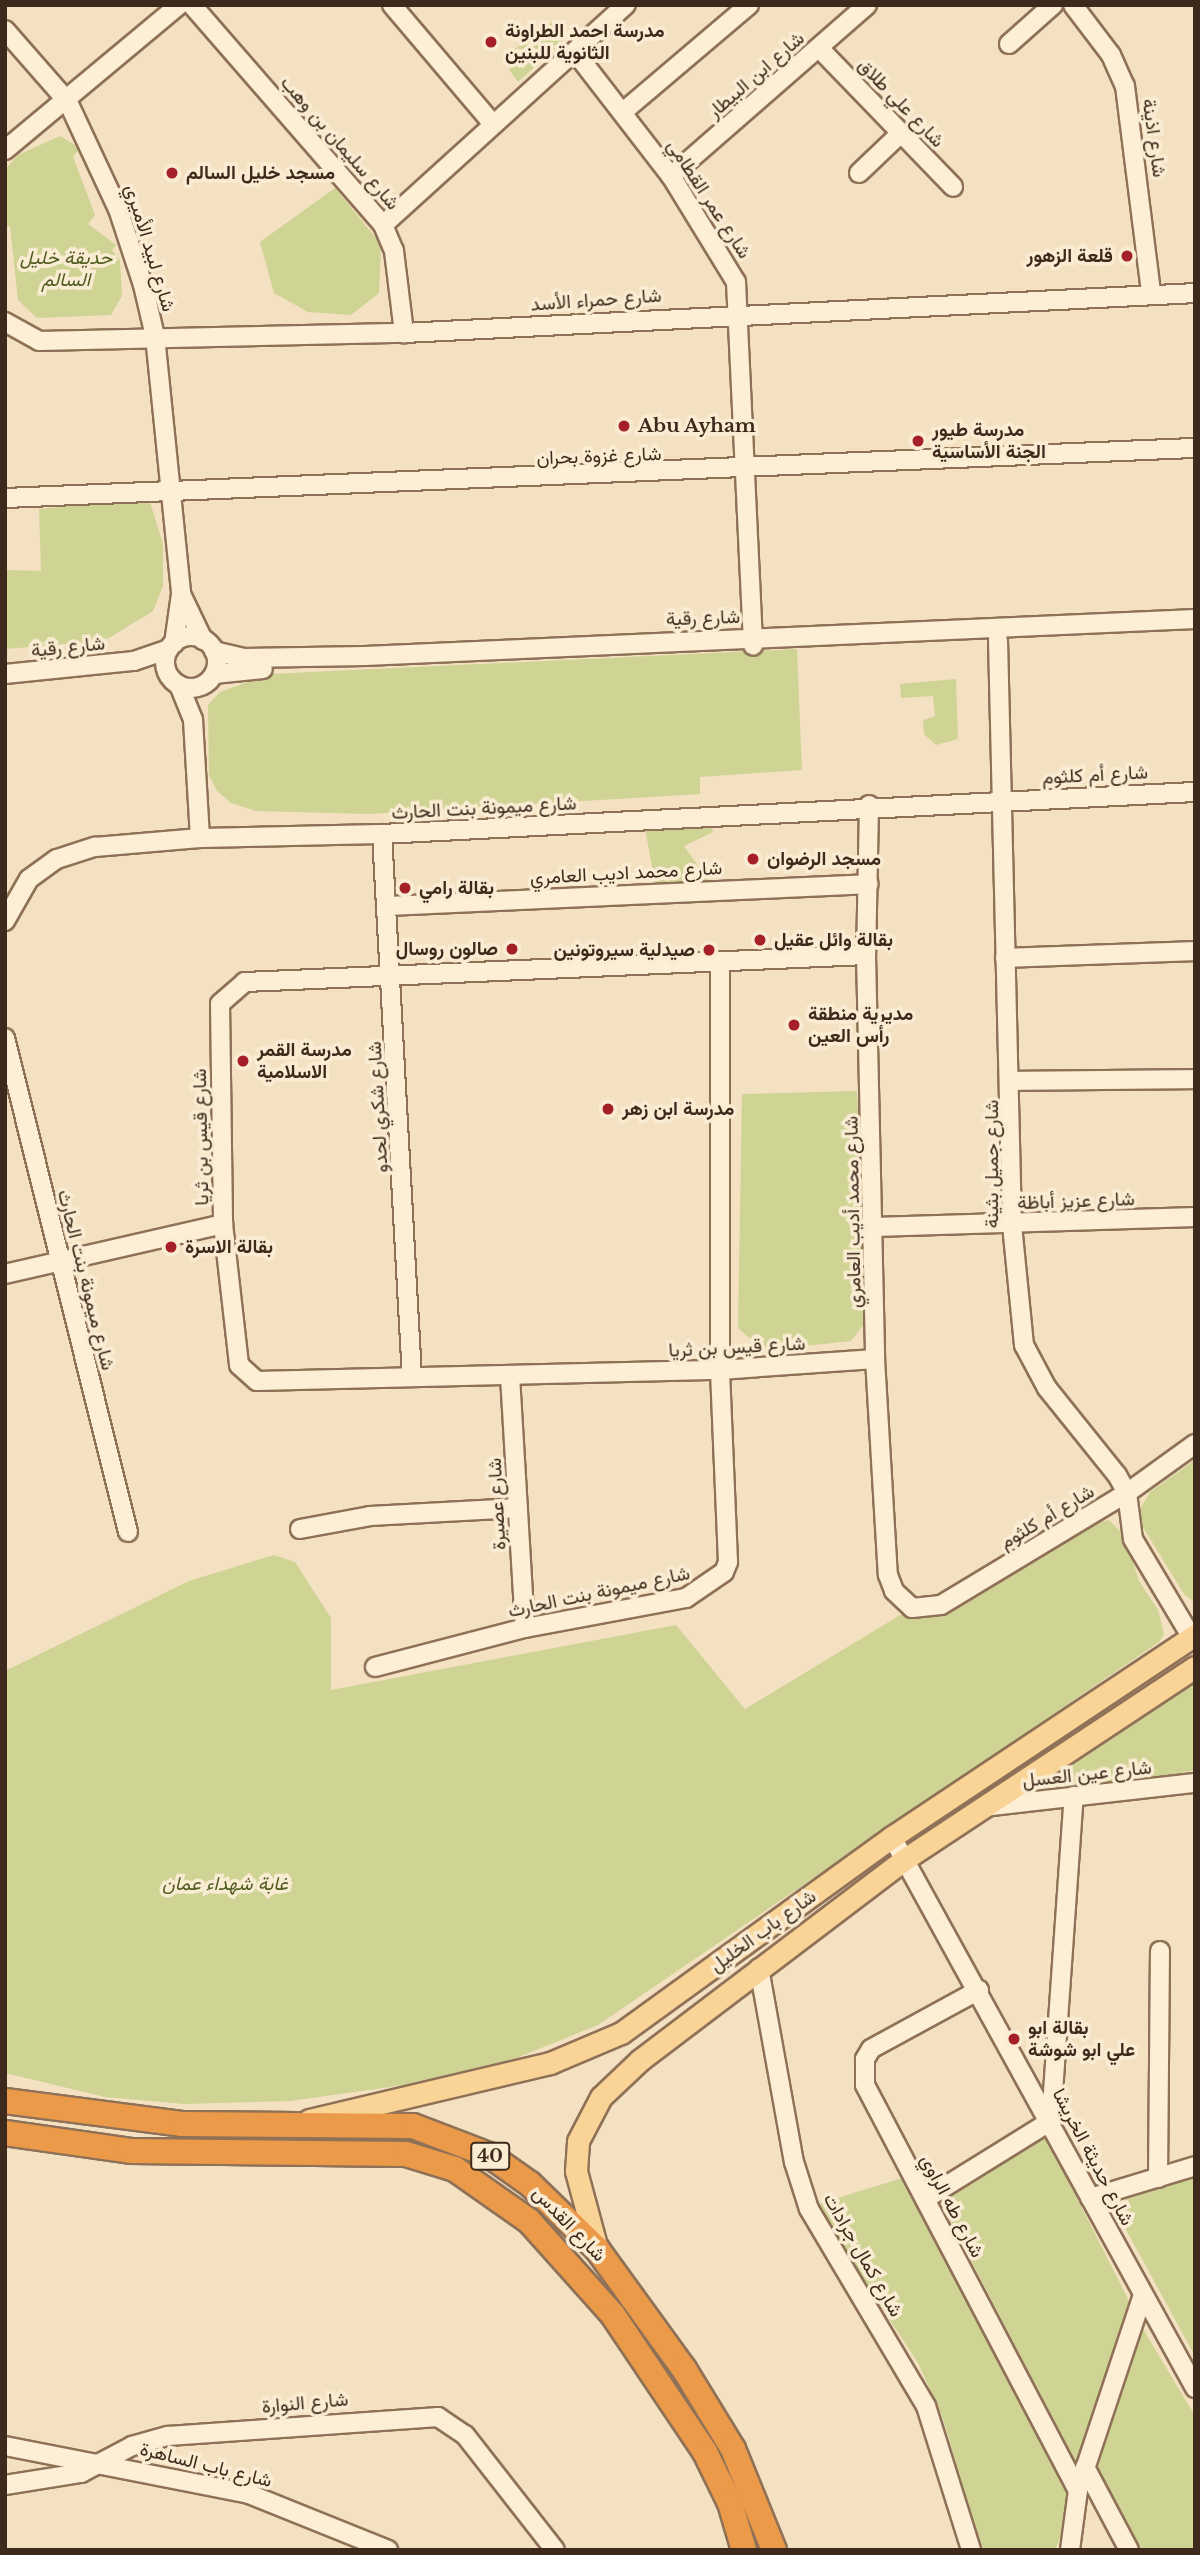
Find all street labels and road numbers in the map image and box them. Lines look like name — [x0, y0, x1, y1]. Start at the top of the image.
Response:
street label: شارع ابن البيطار — [703, 27, 809, 123]
street label: شارع علي طلاق — [853, 54, 949, 152]
street label: شارع سليمان بن وهب — [276, 71, 404, 215]
street label: شارع اذينة — [1137, 97, 1171, 179]
street label: شارع عمر القطامي — [662, 135, 756, 263]
street label: شارع لبيد الأميري — [120, 182, 180, 314]
street label: شارع حمراء الأسد — [530, 284, 662, 316]
street label: شارع غزوة بحران — [536, 442, 662, 470]
street label: شارع رقية — [665, 605, 741, 631]
street label: شارع رقية — [30, 632, 106, 662]
street label: شارع أم كلثوم — [1042, 761, 1148, 789]
street label: شارع ميمونة بنت الحارث — [391, 792, 577, 824]
street label: شارع محمد اديب العامري — [529, 857, 723, 889]
street label: شارع شكري لحدو — [363, 1041, 393, 1173]
street label: شارع قيس بن ثريا — [188, 1068, 214, 1206]
street label: شارع جميل بثينة — [981, 1100, 1003, 1228]
street label: شارع محمد أديب العامري — [840, 1116, 866, 1308]
street label: شارع ميمونة بنت الحارث — [53, 1187, 119, 1373]
street label: شارع عزيز أباظة — [1017, 1188, 1135, 1214]
street label: شارع قيس بن ثريا — [668, 1332, 806, 1362]
street label: شارع عصيرة — [483, 1457, 511, 1551]
street label: شارع أم كلثوم — [996, 1480, 1098, 1554]
street label: شارع ميمونة بنت الحارث — [506, 1562, 692, 1622]
street label: شارع عين العسل — [1021, 1756, 1153, 1792]
street label: شارع باب الخليل — [706, 1885, 820, 1977]
street label: شارع حديثة الخريشا — [1047, 2085, 1139, 2229]
road number: 40 — [469, 2142, 511, 2170]
street label: شارع طه الراوي — [915, 2151, 989, 2261]
street label: شارع القدس — [528, 2182, 610, 2266]
street label: شارع كمال جرادات — [818, 2189, 908, 2321]
street label: شارع النوارة — [261, 2388, 349, 2418]
street label: شارع باب الساهرة — [138, 2438, 274, 2492]

